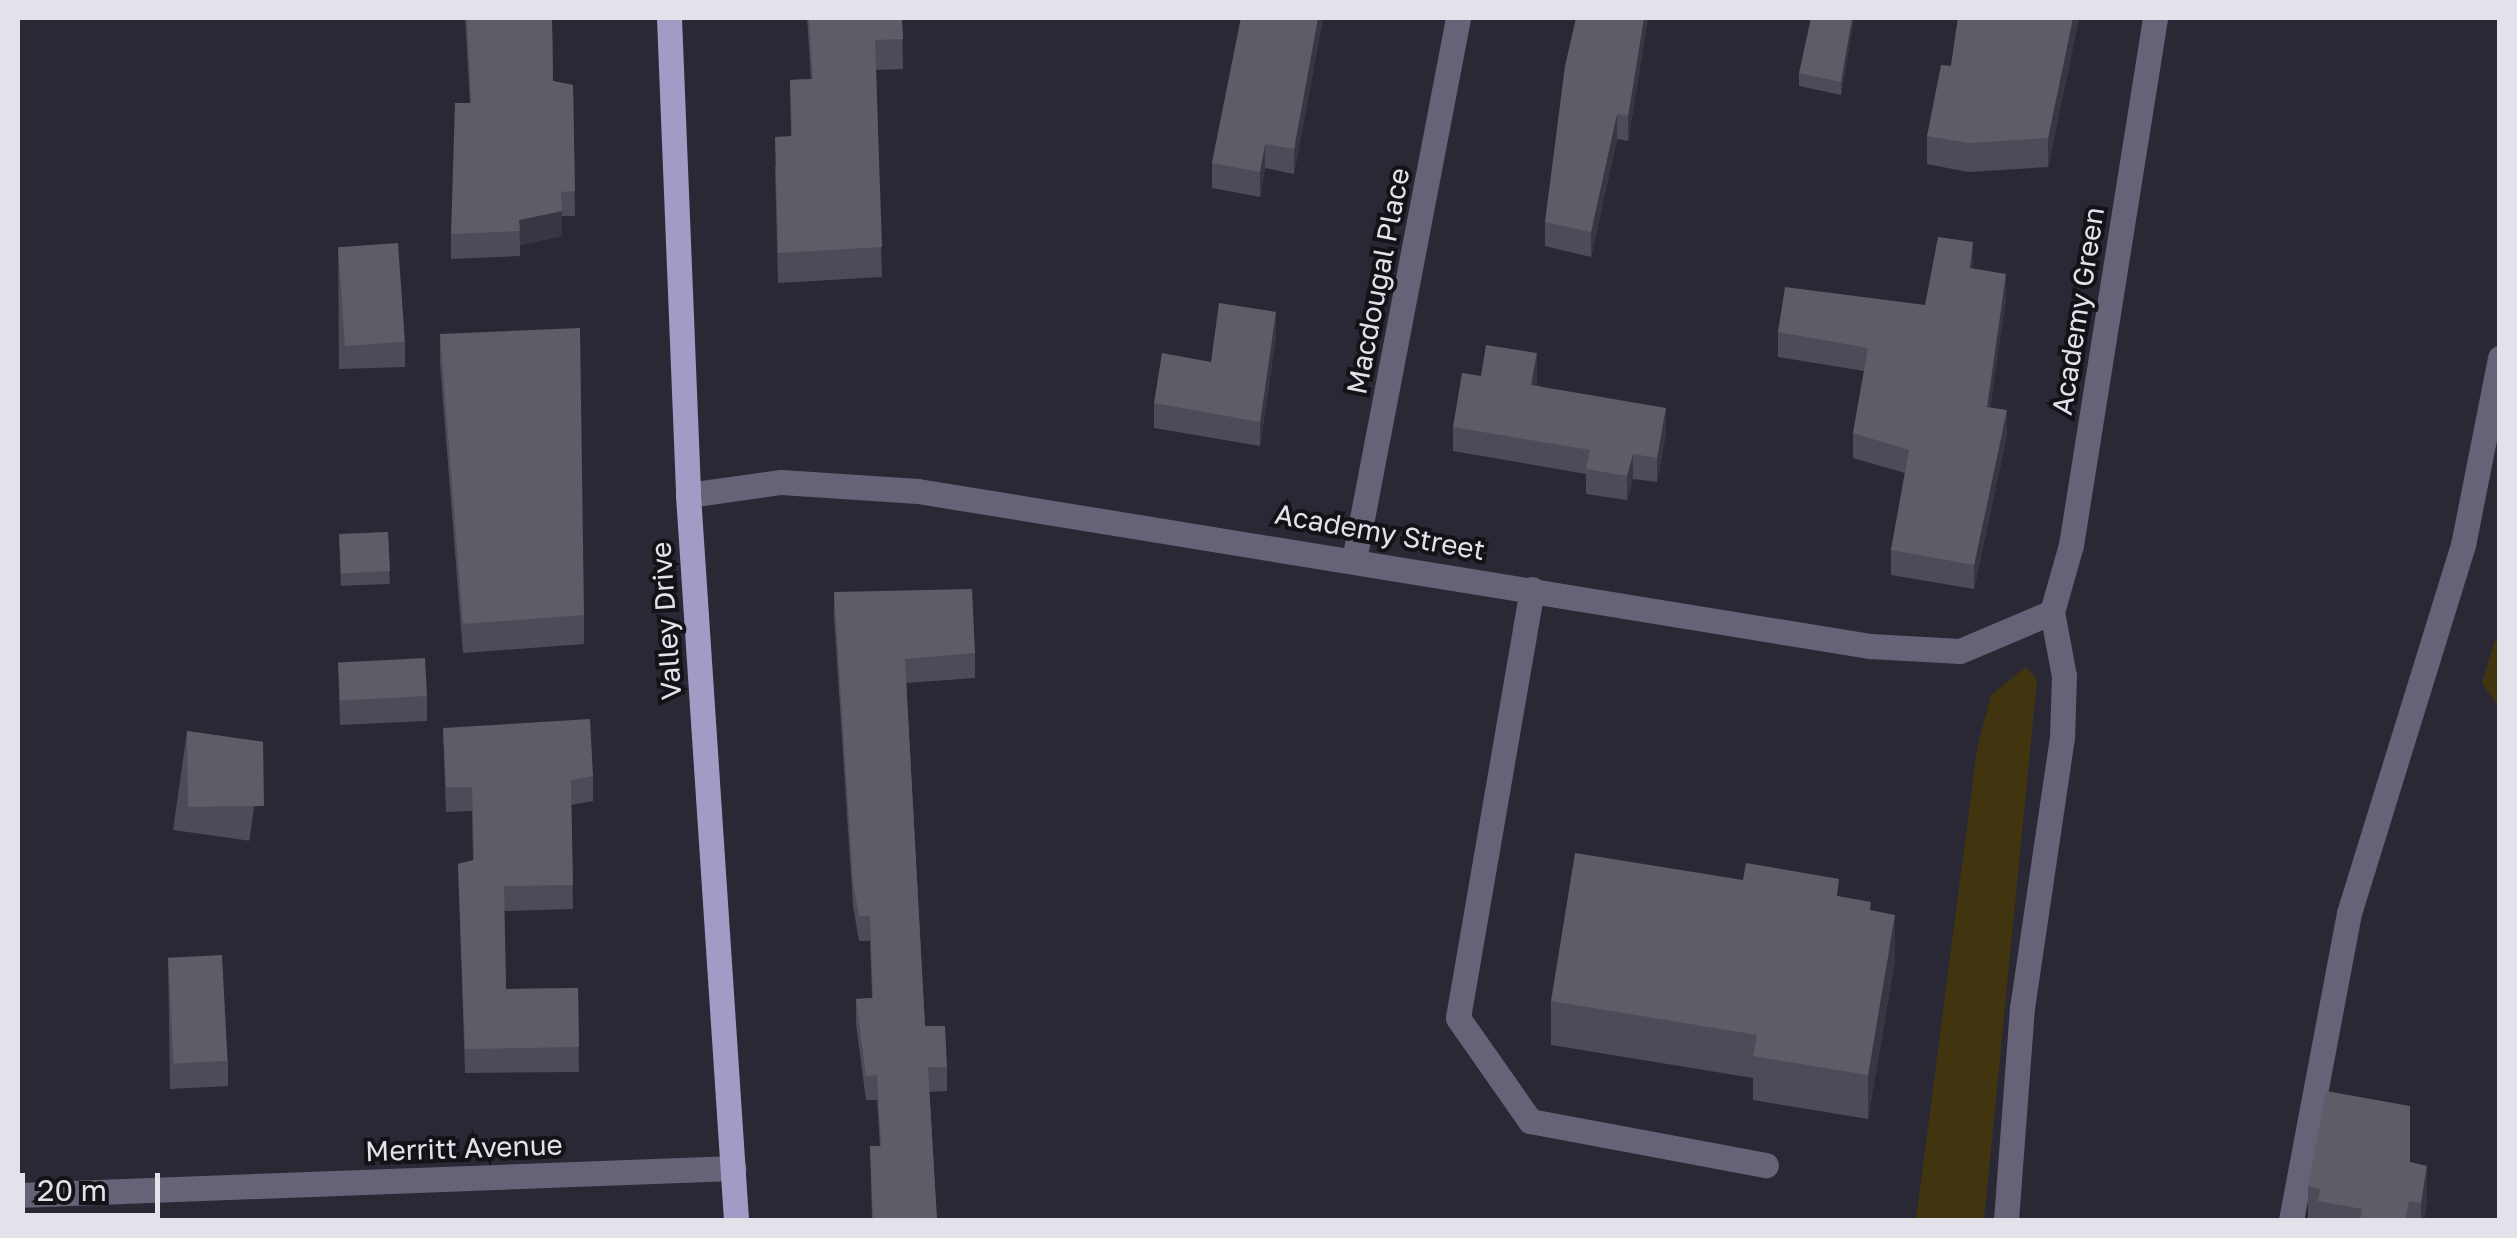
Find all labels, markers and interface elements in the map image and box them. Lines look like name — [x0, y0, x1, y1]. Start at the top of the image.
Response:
street label: Macdougal Place — [1340, 165, 1416, 397]
street label: Academy Green — [2045, 205, 2111, 417]
street label: Academy Street — [1272, 497, 1488, 567]
street label: Valley Drive — [644, 541, 688, 701]
street label: Merritt Avenue — [365, 1128, 563, 1168]
scale bar — [25, 1153, 165, 1215]
text: 20 m — [37, 1172, 107, 1208]

